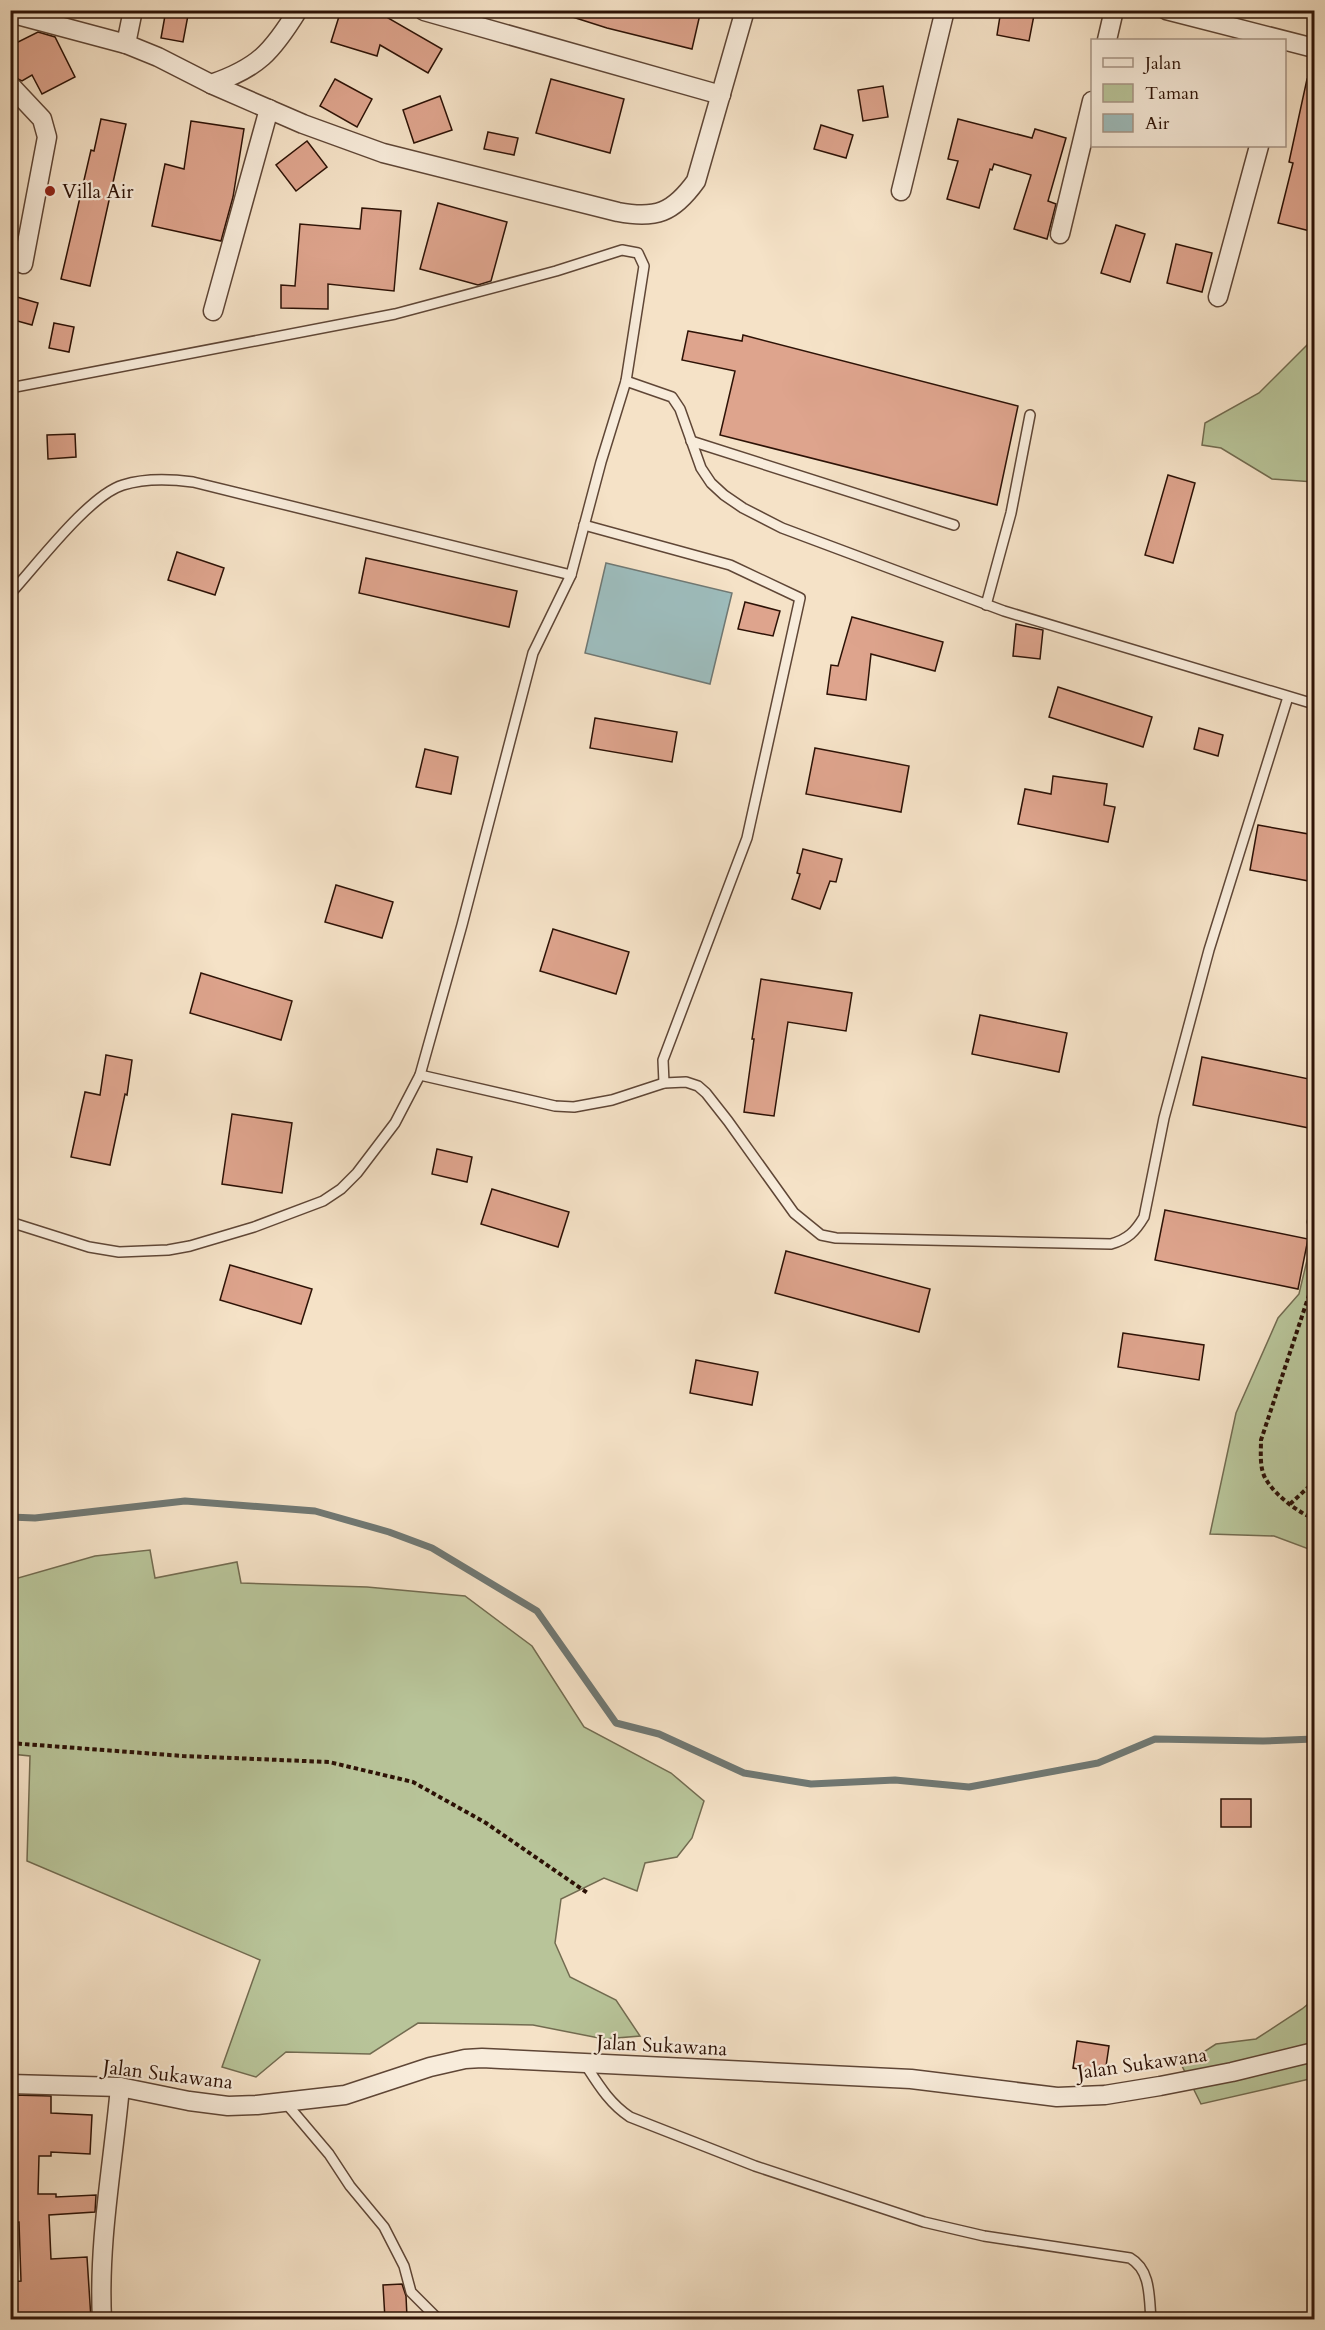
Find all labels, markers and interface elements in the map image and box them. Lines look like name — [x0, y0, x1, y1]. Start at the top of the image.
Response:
legend — [1091, 39, 1286, 147]
text: Jalan — [1142, 51, 1182, 76]
text: Taman — [1145, 81, 1200, 106]
text: Air — [1145, 111, 1170, 136]
place label: Villa Air — [62, 178, 134, 205]
marker: Villa Air — [43, 184, 57, 198]
street label: Jalan Sukawana — [593, 2028, 728, 2062]
street label: Jalan Sukawana — [1072, 2041, 1209, 2086]
street label: Jalan Sukawana — [98, 2053, 235, 2096]

